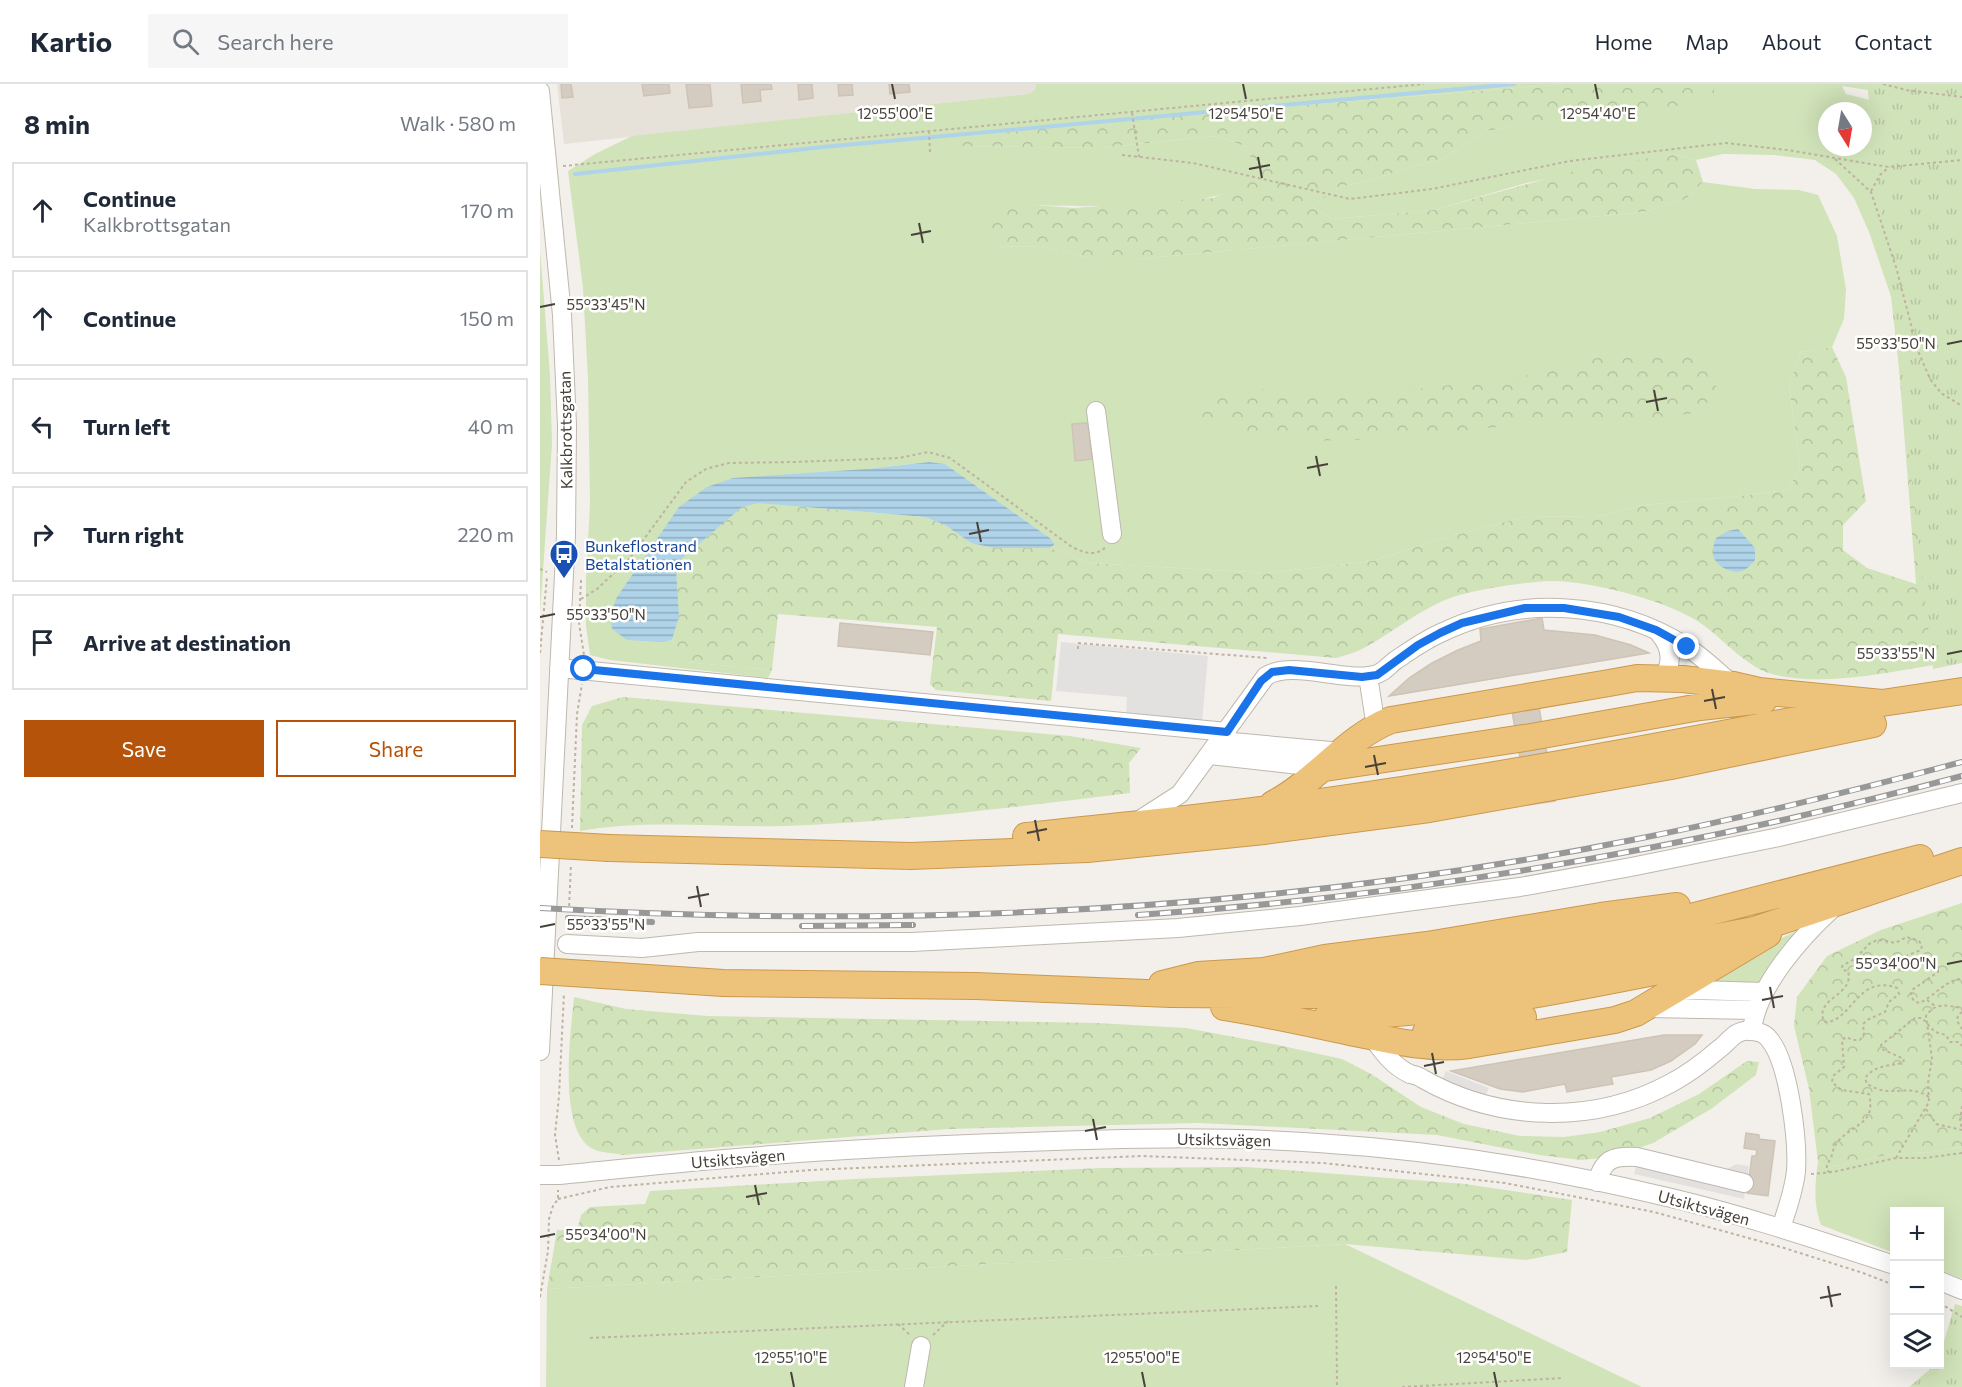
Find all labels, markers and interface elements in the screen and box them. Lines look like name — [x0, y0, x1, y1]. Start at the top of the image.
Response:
search box — [148, 14, 568, 68]
text: Kartio — [30, 24, 112, 58]
icon: search — [169, 25, 202, 58]
text: Search here — [217, 28, 334, 55]
text: Home — [1595, 29, 1652, 54]
text: Map — [1685, 29, 1729, 54]
text: About — [1762, 29, 1821, 54]
text: Contact — [1854, 29, 1932, 54]
north arrow — [1818, 102, 1872, 156]
text: 12°55'00"E — [857, 104, 933, 122]
text: 12°54'50"E — [1208, 104, 1284, 122]
text: 12°54'40"E — [1560, 104, 1636, 122]
text: 8 min — [24, 108, 90, 139]
text: Walk · 580 m — [400, 111, 516, 135]
text: Continue — [83, 185, 176, 212]
icon: ahead — [26, 194, 59, 227]
text: 170 m — [461, 198, 514, 222]
text: Kalkbrottsgatan — [83, 212, 231, 236]
text: 55°33'45"N — [567, 295, 645, 313]
icon: ahead — [26, 302, 59, 335]
text: Continue — [83, 305, 176, 332]
text: 150 m — [460, 306, 514, 330]
text: 55°33'50"N — [1856, 334, 1936, 352]
street label: Kalkbrottsgatan — [554, 371, 576, 489]
icon: left — [26, 410, 59, 443]
text: Turn left — [83, 413, 170, 440]
text: 40 m — [468, 414, 514, 438]
icon: right — [26, 518, 59, 551]
text: Turn right — [83, 521, 184, 548]
text: 220 m — [458, 522, 514, 546]
place label: Bunkeflostrand Betalstationen — [585, 536, 697, 573]
bus stop icon: Bunkeflostrand Betalstationen — [548, 538, 580, 580]
text: 55°33'50"N — [566, 605, 646, 623]
icon: arrive — [26, 626, 59, 659]
text: Arrive at destination — [83, 629, 291, 656]
route end — [1673, 633, 1699, 659]
text: 55°33'55"N — [1857, 644, 1935, 662]
route start — [570, 655, 596, 681]
button: Save — [24, 720, 264, 777]
button: Share — [276, 720, 516, 777]
text: 55°33'55"N — [567, 915, 645, 933]
text: 55°34'00"N — [1855, 954, 1937, 972]
street label: Utsiktsvägen — [1177, 1129, 1271, 1149]
street label: Utsiktsvägen — [690, 1144, 786, 1172]
street label: Utsiktsvägen — [1656, 1186, 1752, 1228]
map controls — [1890, 1207, 1944, 1369]
button: + — [1890, 1207, 1944, 1261]
text: 55°34'00"N — [565, 1225, 647, 1243]
button: − — [1890, 1261, 1944, 1315]
button: layers — [1890, 1315, 1944, 1369]
text: 12°55'10"E — [755, 1348, 828, 1366]
text: 12°55'00"E — [1104, 1348, 1180, 1366]
text: 12°54'50"E — [1456, 1348, 1532, 1366]

